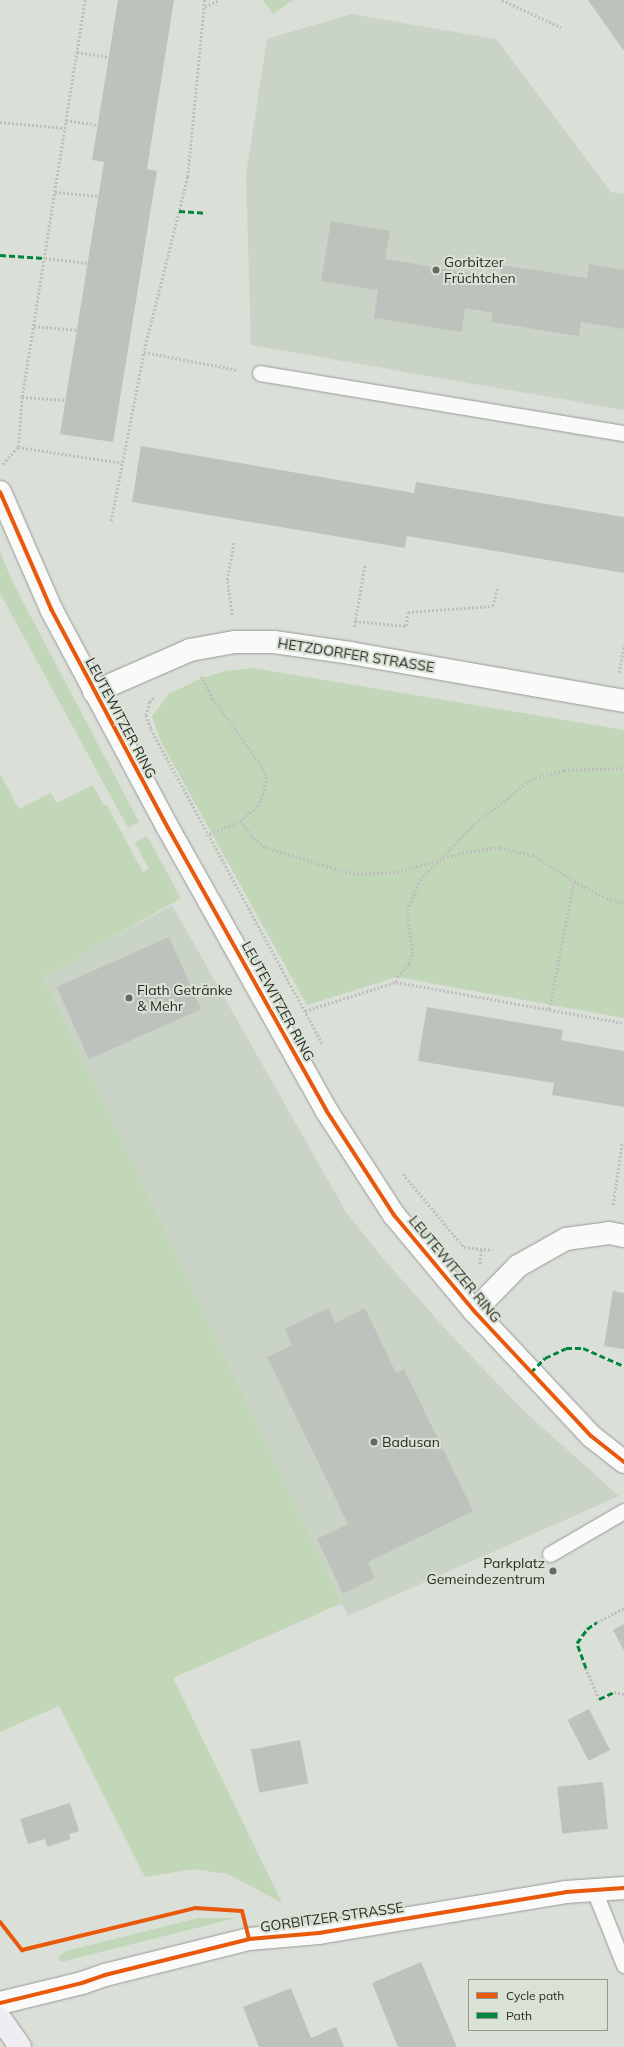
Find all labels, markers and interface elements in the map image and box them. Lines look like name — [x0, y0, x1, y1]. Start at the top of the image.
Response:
place label: Gorbitzer Früchtchen — [444, 254, 516, 286]
marker: Gorbitzer Früchtchen — [431, 265, 441, 275]
street label: HETZDORFER STRASSE — [277, 634, 435, 676]
street label: LEUTEWITZER RING — [82, 655, 160, 781]
street label: LEUTEWITZER RING — [238, 938, 318, 1064]
place label: Flath Getränke & Mehr — [137, 982, 232, 1014]
marker: Flath Getränke & Mehr — [124, 993, 134, 1003]
street label: LEUTEWITZER RING — [405, 1212, 505, 1326]
place label: Badusan — [382, 1434, 440, 1450]
marker: Badusan — [369, 1437, 379, 1447]
place label: Parkplatz Gemeindezentrum — [426, 1555, 545, 1588]
marker: Parkplatz Gemeindezentrum — [548, 1566, 558, 1576]
street label: GORBITZER STRASSE — [259, 1899, 405, 1935]
legend — [468, 1979, 608, 2031]
text: Cycle path — [506, 1988, 564, 2003]
text: Path — [506, 2008, 532, 2023]

